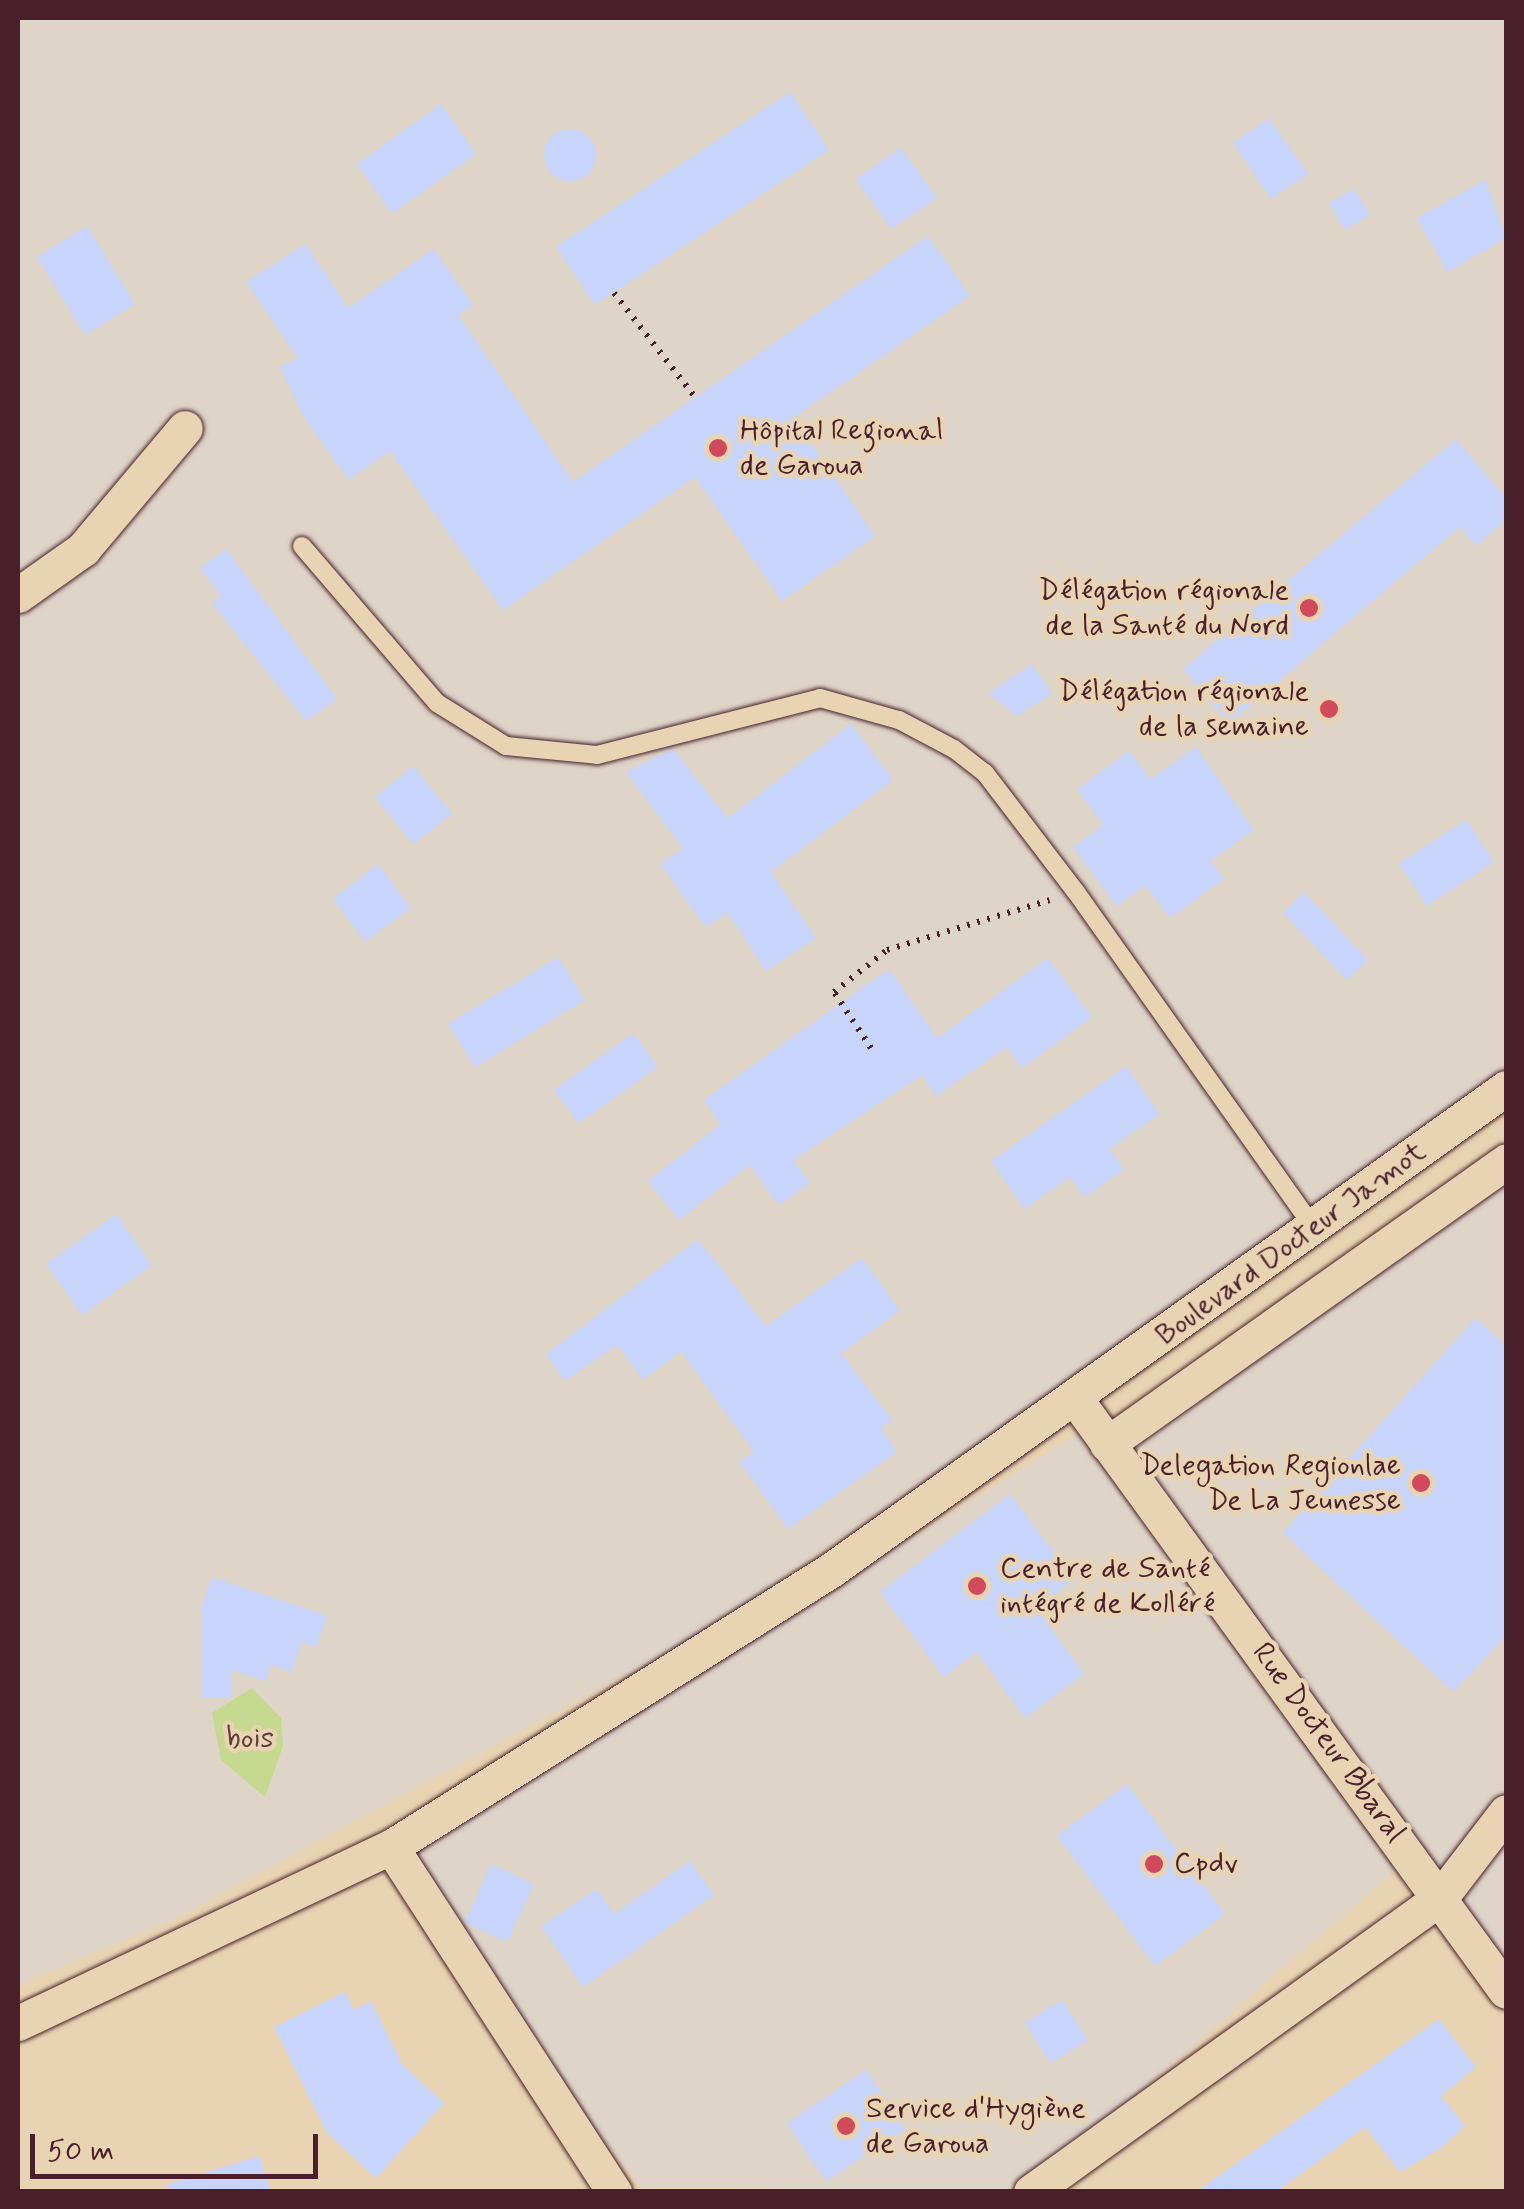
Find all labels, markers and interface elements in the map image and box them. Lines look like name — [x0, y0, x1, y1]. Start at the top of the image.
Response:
place label: Hôpital Regional de Garoua — [740, 413, 942, 484]
marker: Hôpital Regional de Garoua — [705, 435, 731, 461]
place label: Délégation régionale de la Santé du Nord — [1039, 573, 1289, 644]
marker: Délégation régionale de la Santé du Nord — [1298, 597, 1320, 619]
place label: Délégation régionale de la semaine — [1059, 674, 1309, 744]
marker: Délégation régionale de la semaine — [1318, 698, 1340, 720]
street label: Boulevard Docteur Jamot — [1153, 1137, 1429, 1351]
place label: Delegation Regionlae De La Jeunesse — [1133, 1448, 1401, 1518]
marker: Delegation Regionlae De La Jeunesse — [1410, 1472, 1432, 1494]
place label: Centre de Santé intégré de Kolléré — [1000, 1551, 1217, 1622]
marker: Centre de Santé intégré de Kolléré — [964, 1573, 990, 1599]
street label: Rue Docteur Bbaral — [1242, 1634, 1414, 1852]
park label: bois — [226, 1721, 274, 1757]
place label: Cpdv — [1174, 1846, 1238, 1882]
marker: Cpdv — [1143, 1853, 1165, 1875]
place label: Service d'Hygiène de Garoua — [866, 2091, 1084, 2162]
scale bar — [35, 2114, 322, 2176]
marker: Service d'Hygiène de Garoua — [835, 2115, 857, 2137]
text: 50 m — [47, 2132, 114, 2171]

